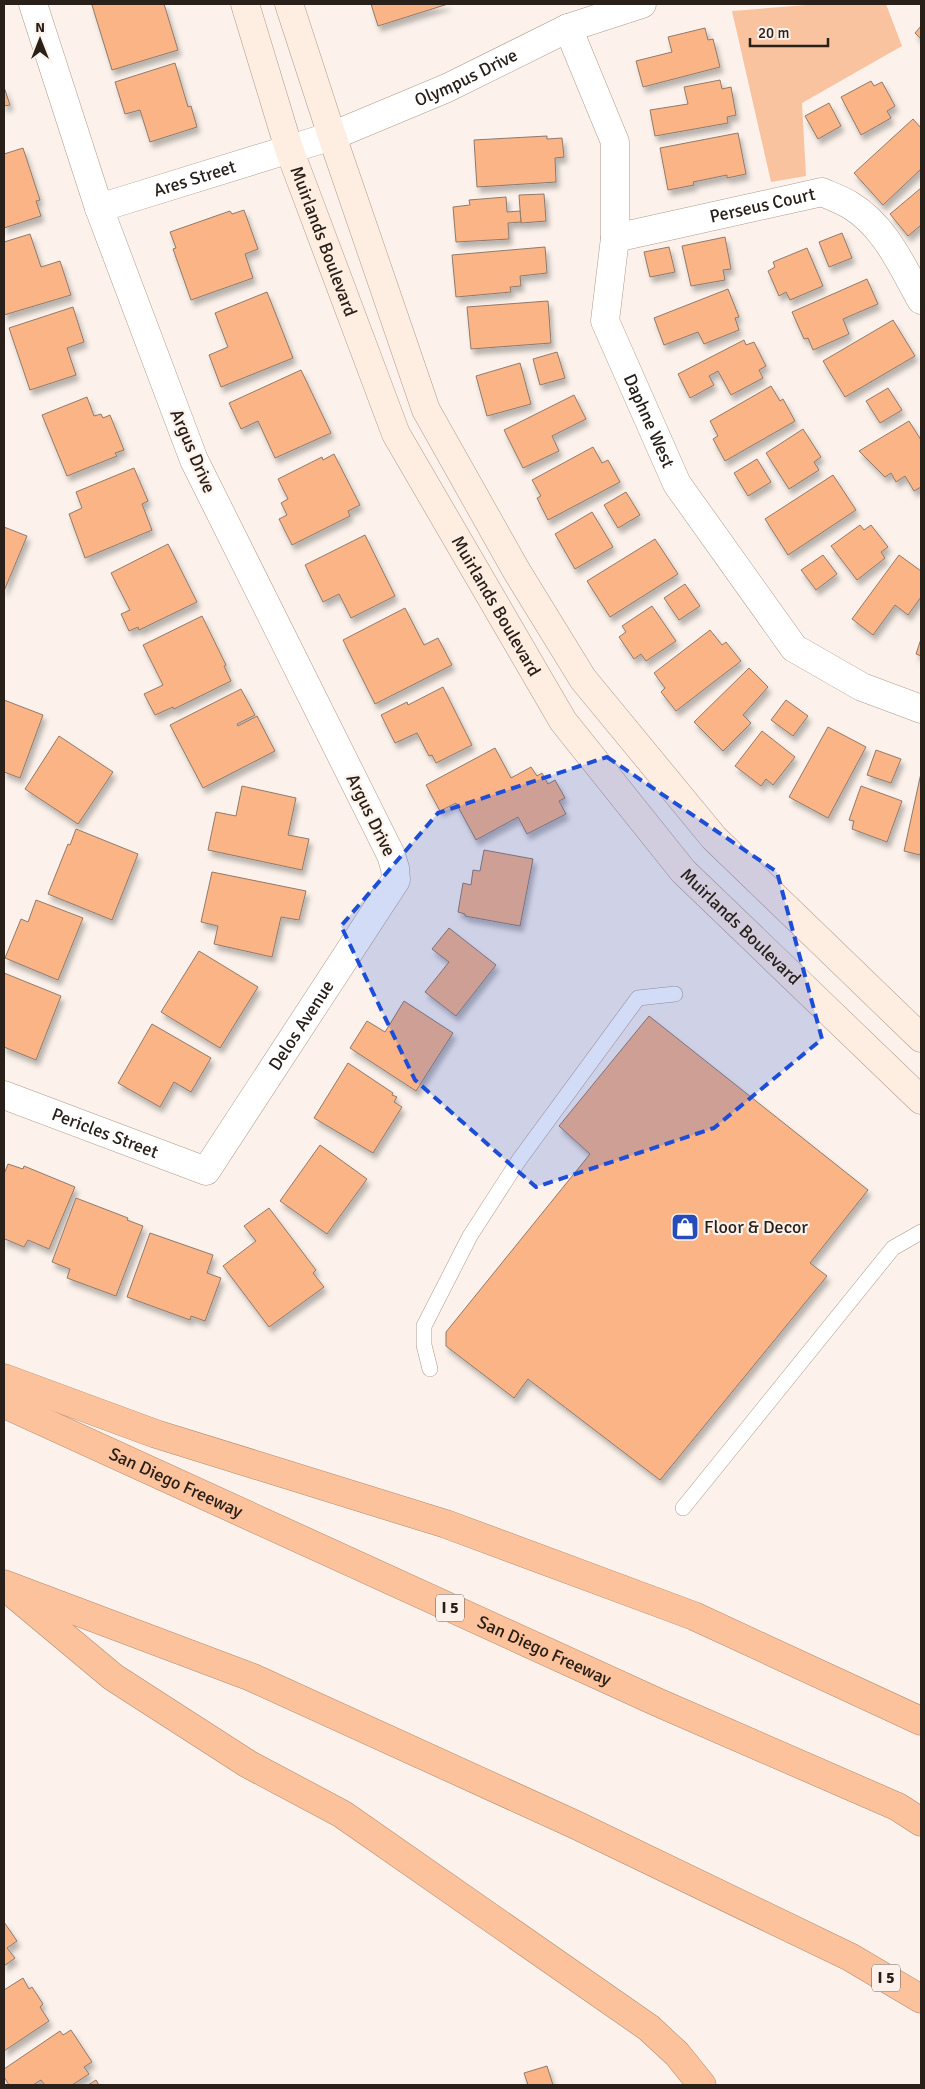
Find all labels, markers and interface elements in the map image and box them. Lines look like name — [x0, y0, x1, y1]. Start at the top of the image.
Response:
north arrow — [15, 15, 65, 65]
scale bar — [750, 15, 828, 47]
text: N — [35, 19, 45, 36]
text: 20 m — [758, 24, 789, 42]
street label: Olympus Drive — [411, 44, 521, 111]
street label: Ares Street — [151, 155, 238, 202]
street label: Muirlands Boulevard — [285, 163, 362, 319]
street label: Perseus Court — [708, 183, 817, 228]
street label: Daphne West — [619, 370, 679, 471]
street label: Argus Drive — [166, 406, 220, 496]
street label: Muirlands Boulevard — [447, 532, 546, 680]
street label: Argus Drive — [342, 770, 400, 860]
street label: Muirlands Boulevard — [676, 863, 805, 989]
street label: Delos Avenue — [264, 976, 339, 1074]
street label: Pericles Street — [49, 1103, 161, 1163]
shop icon: Floor & Decor — [670, 1212, 700, 1242]
place label: Floor & Decor — [704, 1216, 808, 1238]
street label: San Diego Freeway — [106, 1442, 247, 1523]
road number: I 5 — [436, 1595, 464, 1622]
street label: San Diego Freeway — [474, 1611, 615, 1691]
road number: I 5 — [872, 1965, 900, 1992]

